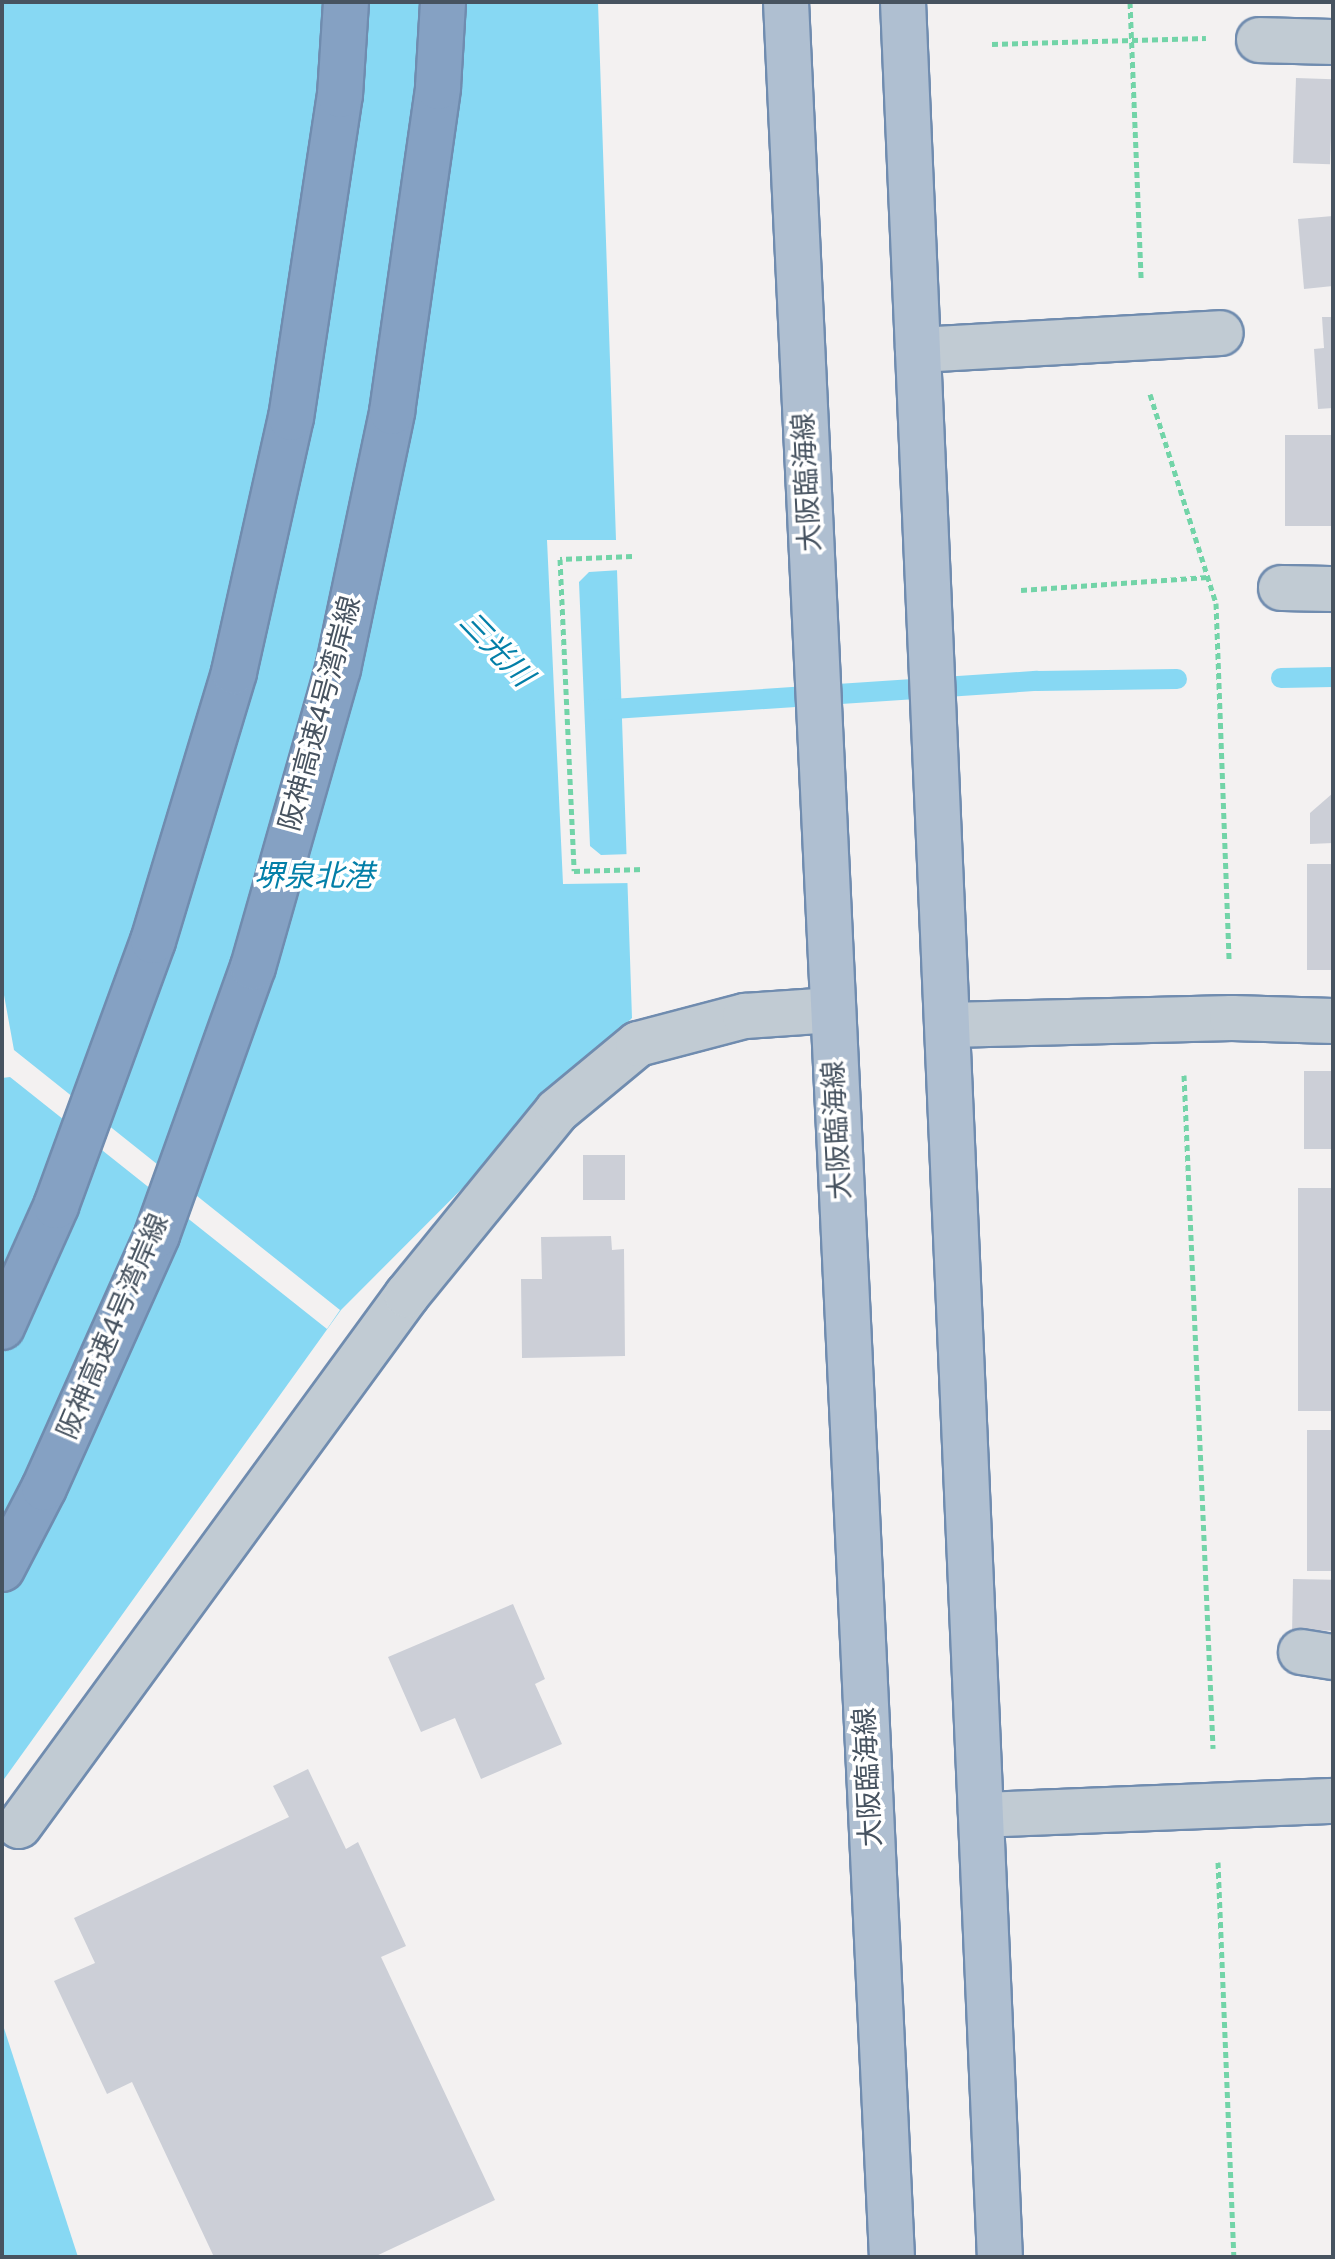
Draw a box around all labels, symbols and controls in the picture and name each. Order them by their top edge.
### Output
street label: 大阪臨海線 [789,411,829,553]
street label: 阪神高速4号湾岸線 [275,593,369,835]
water label: 三光川 [450,606,538,696]
water label: 堺泉北港 [254,861,374,897]
street label: 大阪臨海線 [819,1059,859,1201]
street label: 阪神高速4号湾岸線 [52,1209,178,1445]
street label: 大阪臨海線 [850,1706,890,1848]

